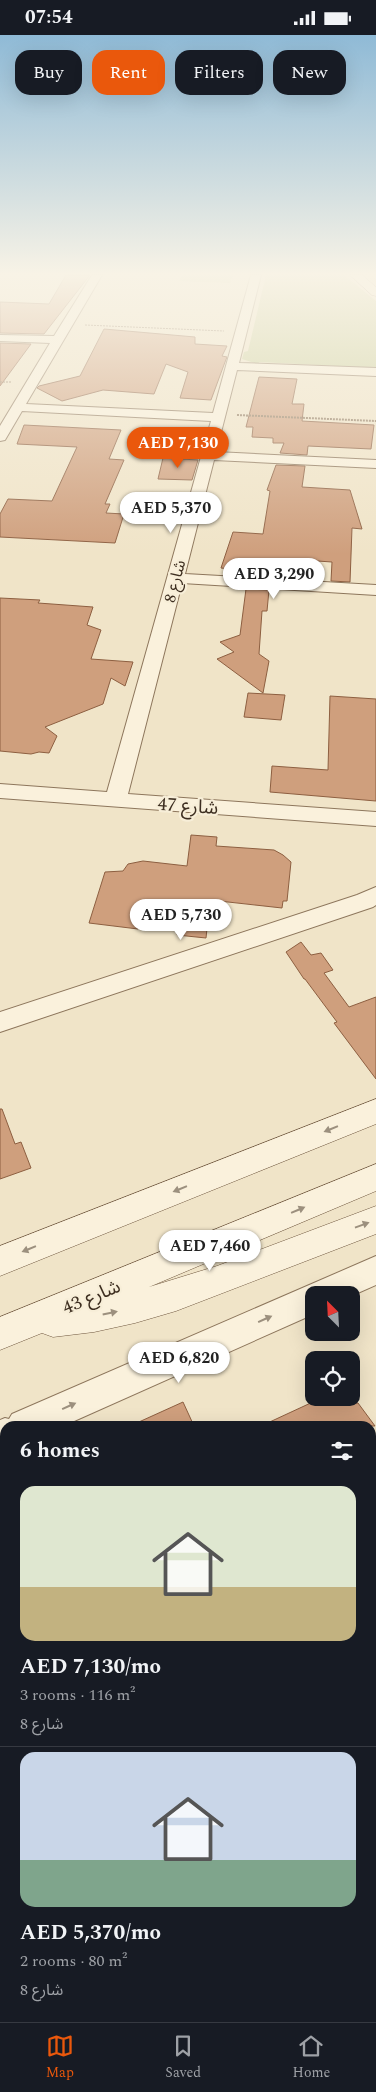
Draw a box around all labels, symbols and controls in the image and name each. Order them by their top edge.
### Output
text: 07:54 [25,3,73,32]
chip: Buy [15,50,82,95]
chip: Rent [92,50,165,95]
chip: Filters [175,50,263,95]
chip: New [273,50,346,95]
pin: AED 7,130 [121,427,235,469]
text: AED 7,130 [138,431,218,455]
pin: AED 5,370 [114,491,228,534]
text: AED 5,370 [131,496,211,520]
street label: شارع 8 [158,557,192,605]
pin: AED 3,290 [217,557,331,600]
text: AED 3,290 [234,562,314,586]
street label: شارع 47 [157,790,219,823]
pin: AED 5,730 [124,899,238,941]
text: AED 5,730 [141,903,221,927]
one-way arrow [323,1125,338,1133]
one-way arrow [172,1185,187,1193]
one-way arrow [291,1205,305,1213]
one-way arrow [355,1221,370,1229]
pin: AED 7,460 [153,1229,267,1272]
text: AED 7,460 [170,1234,250,1258]
one-way arrow [22,1246,36,1254]
street label: شارع 43 [58,1272,125,1323]
north arrow [305,1286,360,1341]
map controls [305,1286,360,1406]
one-way arrow [102,1309,117,1317]
one-way arrow [258,1315,272,1323]
pin: AED 6,820 [122,1341,236,1384]
text: AED 6,820 [139,1346,219,1370]
button: locate [305,1351,360,1406]
one-way arrow [62,1402,76,1410]
text: 6 homes [20,1435,100,1467]
icon: filters [328,1437,356,1465]
icon: home [143,1519,233,1609]
text: AED 7,130/mo [20,1651,161,1683]
text: 3 rooms · 116 m² [20,1683,135,1707]
text: شارع 8 [20,1712,63,1736]
icon: home [143,1784,233,1874]
text: AED 5,370/mo [20,1917,161,1949]
text: 2 rooms · 80 m² [20,1949,127,1973]
text: شارع 8 [20,1978,63,2002]
tab: Map [46,2032,74,2083]
tab: Saved [165,2032,201,2083]
tab: Home [293,2032,330,2083]

